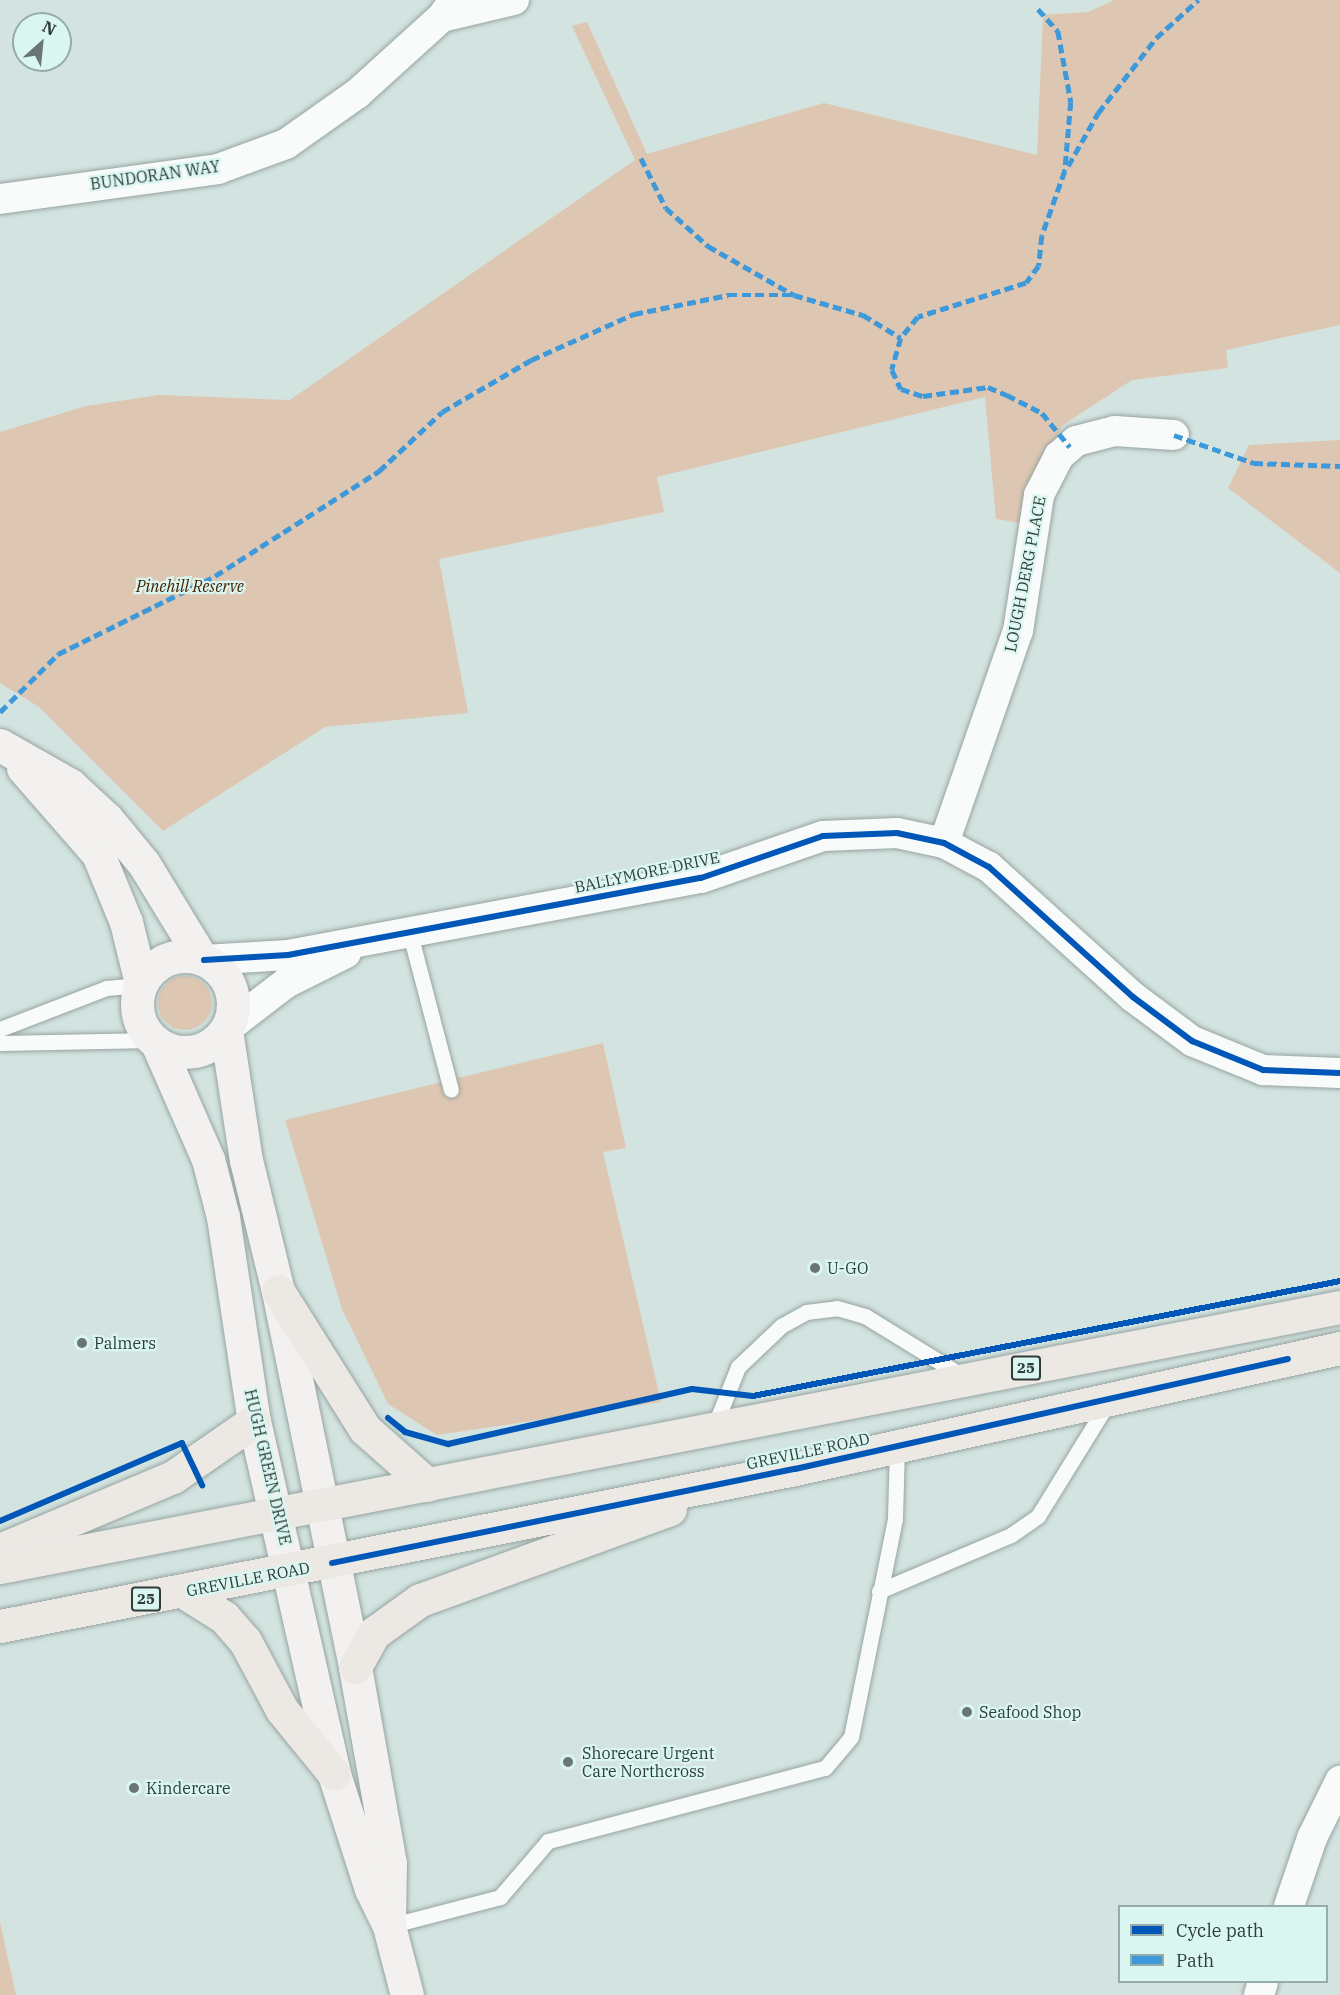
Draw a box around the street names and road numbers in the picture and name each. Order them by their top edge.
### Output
street label: BUNDORAN WAY [89,156,221,194]
street label: LOUGH DERG PLACE [1000,494,1050,654]
street label: BALLYMORE DRIVE [573,847,721,897]
road number: 25 [1011,1356,1041,1380]
street label: HUGH GREEN DRIVE [241,1387,295,1547]
street label: GREVILLE ROAD [745,1429,871,1473]
street label: GREVILLE ROAD [185,1558,311,1600]
road number: 25 [131,1587,161,1611]

